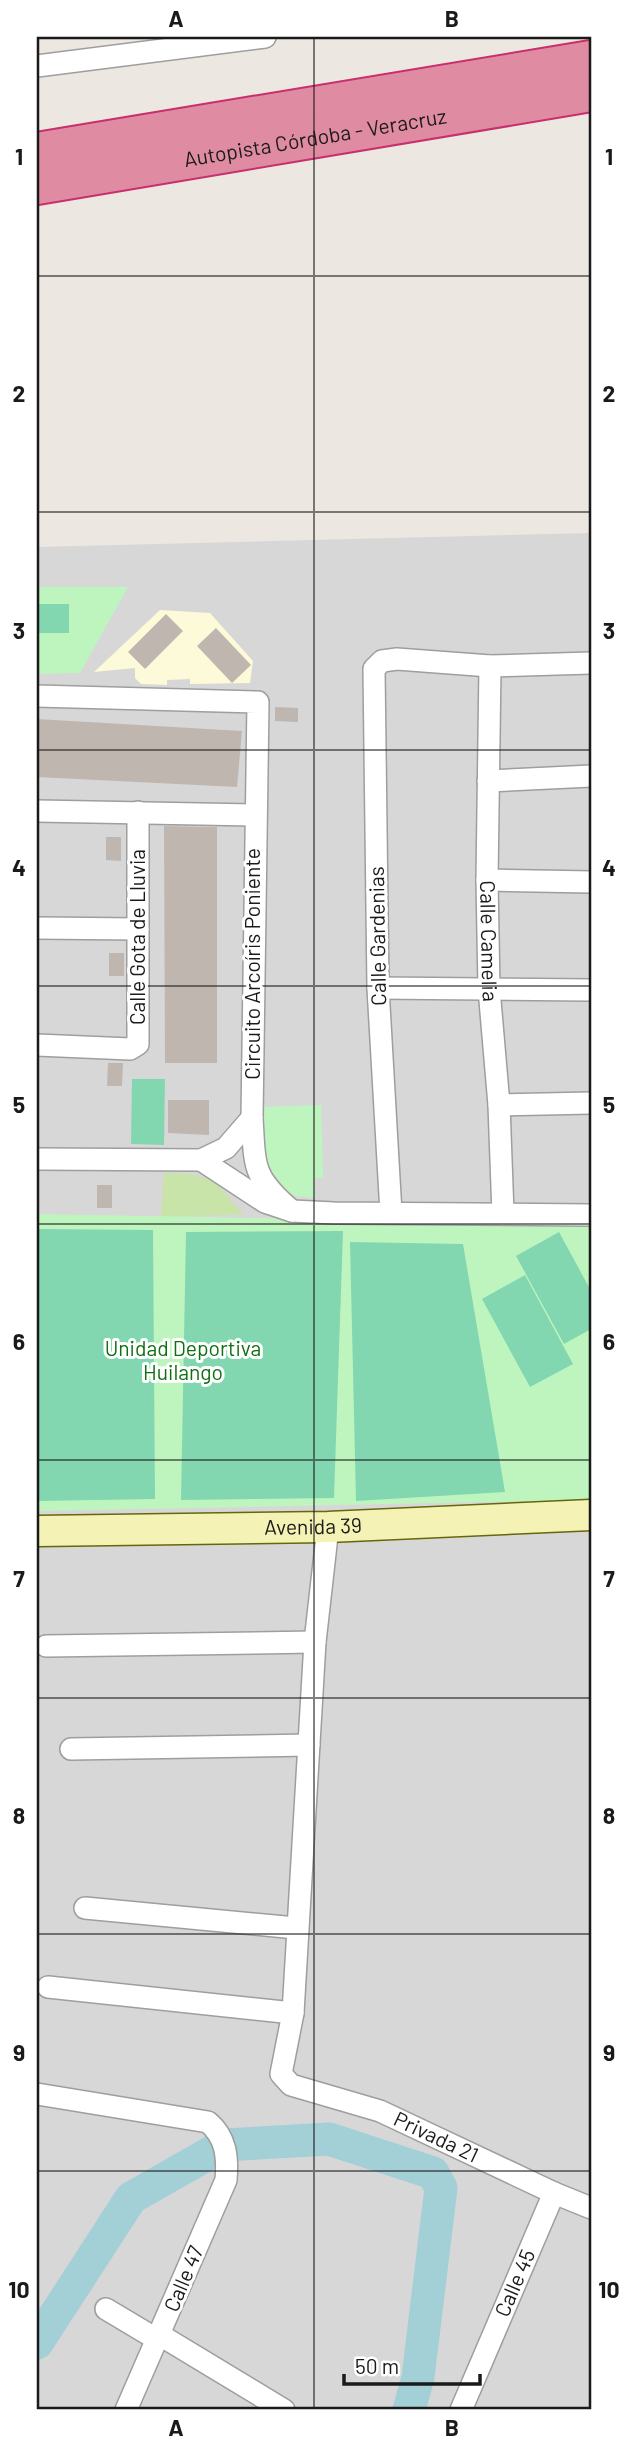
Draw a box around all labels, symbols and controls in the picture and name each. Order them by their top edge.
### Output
text: A [168,4,184,32]
text: B [445,4,459,32]
street label: Autopista Córdoba - Veracruz [182,102,448,171]
text: 1 [15,142,23,170]
text: 1 [605,142,613,170]
text: 2 [13,379,25,407]
text: 2 [603,379,615,407]
text: 3 [13,616,25,644]
text: 3 [603,616,615,644]
street label: Circuito Arcoíris Poniente [239,848,264,1080]
street label: Calle Gota de Lluvia [124,849,149,1025]
text: 4 [12,853,26,881]
text: 4 [602,853,616,881]
street label: Calle Gardenias [363,866,390,1006]
street label: Calle Camelia [476,880,504,1002]
text: 5 [13,1090,25,1118]
text: 5 [603,1090,615,1118]
text: 6 [13,1327,25,1355]
text: 6 [603,1327,615,1355]
park label: Unidad Deportiva Huilango [105,1335,261,1384]
street label: Avenida 39 [264,1511,362,1539]
text: 7 [13,1564,25,1592]
text: 7 [603,1564,615,1592]
text: 8 [13,1801,25,1829]
text: 8 [603,1801,615,1829]
text: 9 [13,2038,25,2066]
text: 9 [603,2038,615,2066]
street label: Privada 21 [390,2105,483,2167]
street label: Calle 47 [158,2242,208,2315]
street label: Calle 45 [489,2245,539,2320]
text: 10 [8,2275,30,2303]
text: 10 [598,2275,620,2303]
scale bar [344,2342,481,2386]
text: 50 m [355,2353,399,2378]
text: A [168,2413,184,2441]
text: B [445,2413,459,2441]

